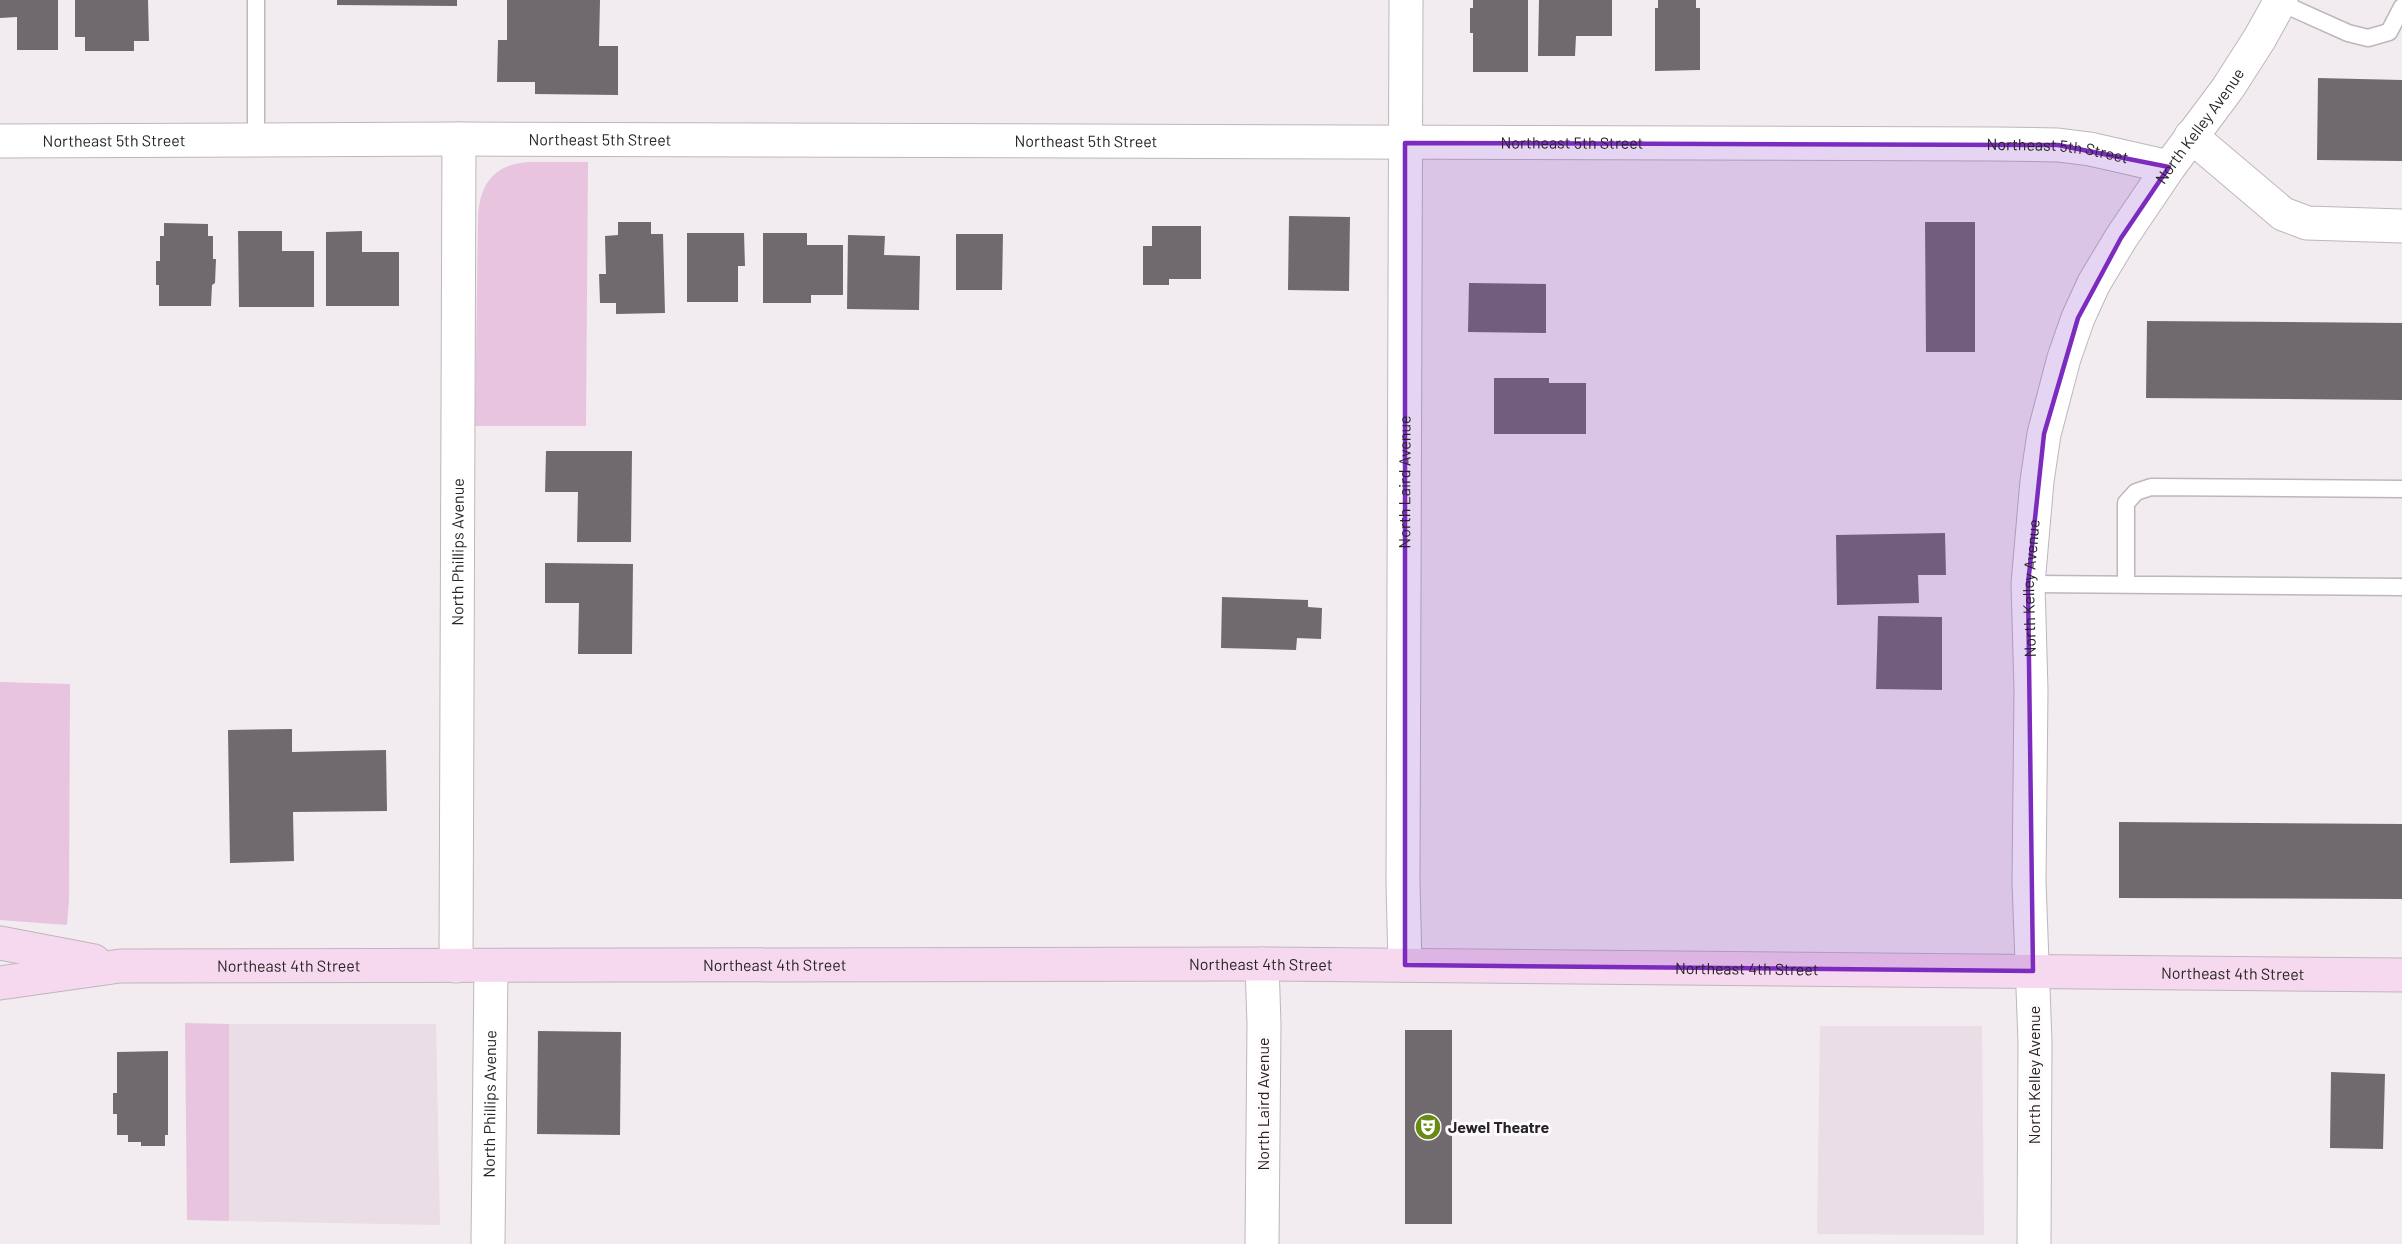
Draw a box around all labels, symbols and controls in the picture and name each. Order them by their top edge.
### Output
street label: North Kelley Avenue [2151,64,2247,187]
street label: Northeast 5th Street [528,129,671,149]
street label: Northeast 5th Street [42,130,186,150]
street label: Northeast 5th Street [1014,131,1157,150]
street label: Northeast 5th Street [1500,132,1643,152]
street label: Northeast 5th Street [1986,134,2130,166]
street label: North Laird Avenue [1394,415,1414,549]
street label: North Phillips Avenue [447,478,467,626]
street label: North Kelley Avenue [2018,518,2043,658]
street label: Northeast 4th Street [1189,954,1333,974]
street label: Northeast 4th Street [703,955,847,974]
street label: Northeast 4th Street [217,956,361,975]
street label: Northeast 4th Street [1675,958,1819,978]
street label: Northeast 4th Street [2161,963,2305,983]
street label: North Kelley Avenue [2024,1006,2043,1144]
street label: North Phillips Avenue [479,1030,499,1178]
street label: North Laird Avenue [1253,1037,1272,1171]
theatre icon: Jewel Theatre [1413,1112,1443,1142]
place label: Jewel Theatre [1448,1117,1549,1136]

